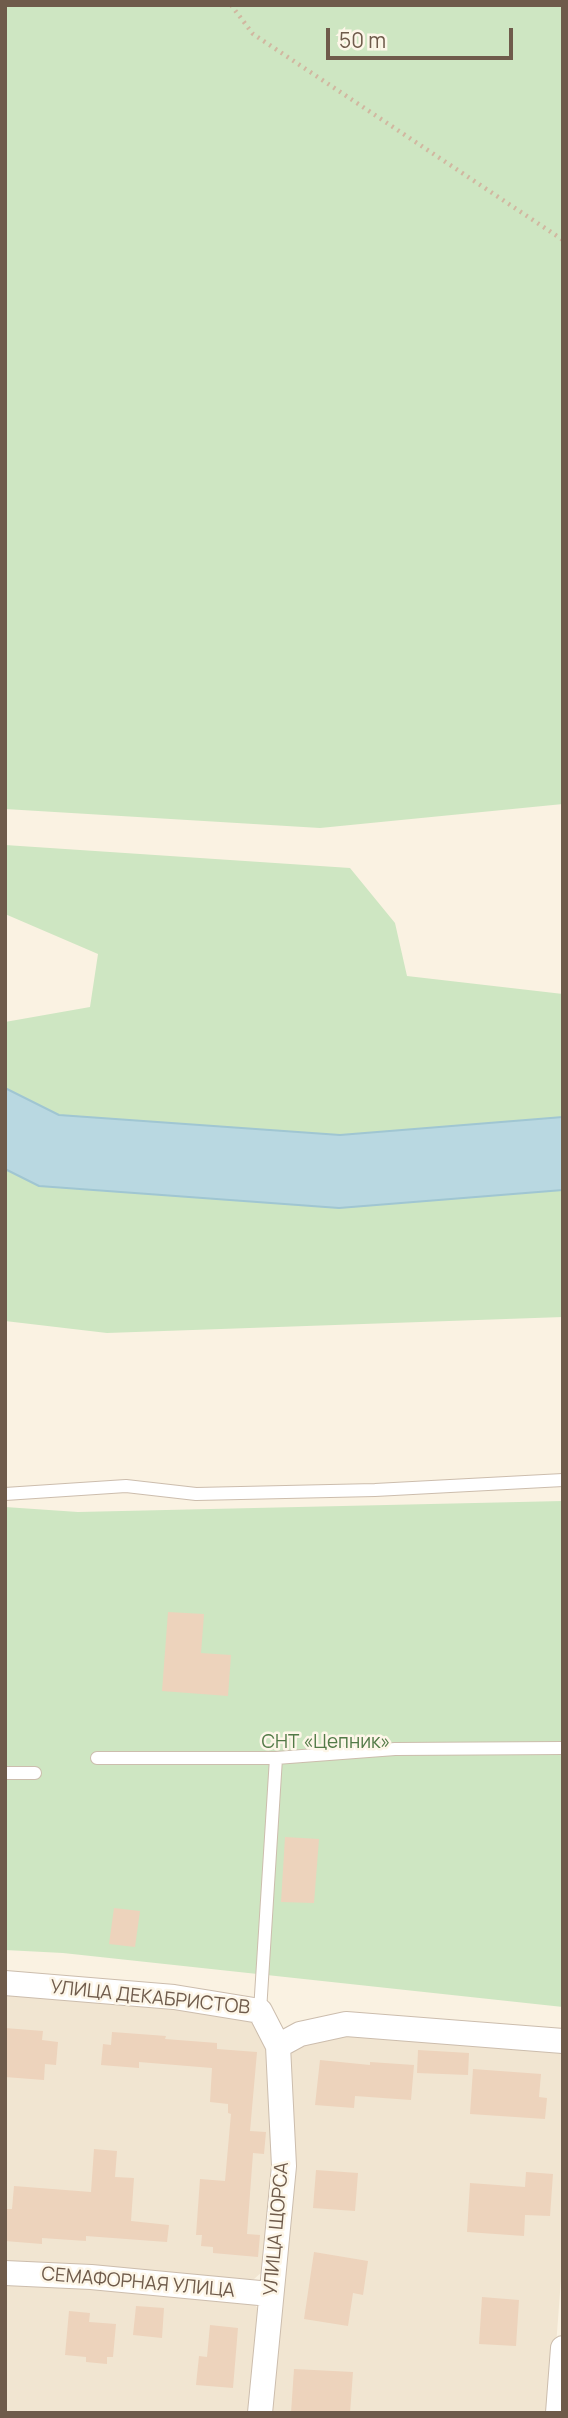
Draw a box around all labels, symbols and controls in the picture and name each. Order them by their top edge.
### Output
scale bar [330,14,517,58]
text: 50 m [339,26,386,54]
park label: СНТ «Цепник» [261,1732,391,1754]
street label: УЛИЦА ДЕКАБРИСТОВ [49,1976,251,2020]
street label: УЛИЦА ЩОРСА [260,2161,294,2297]
street label: СЕМАФОРНАЯ УЛИЦА [40,2263,236,2303]

